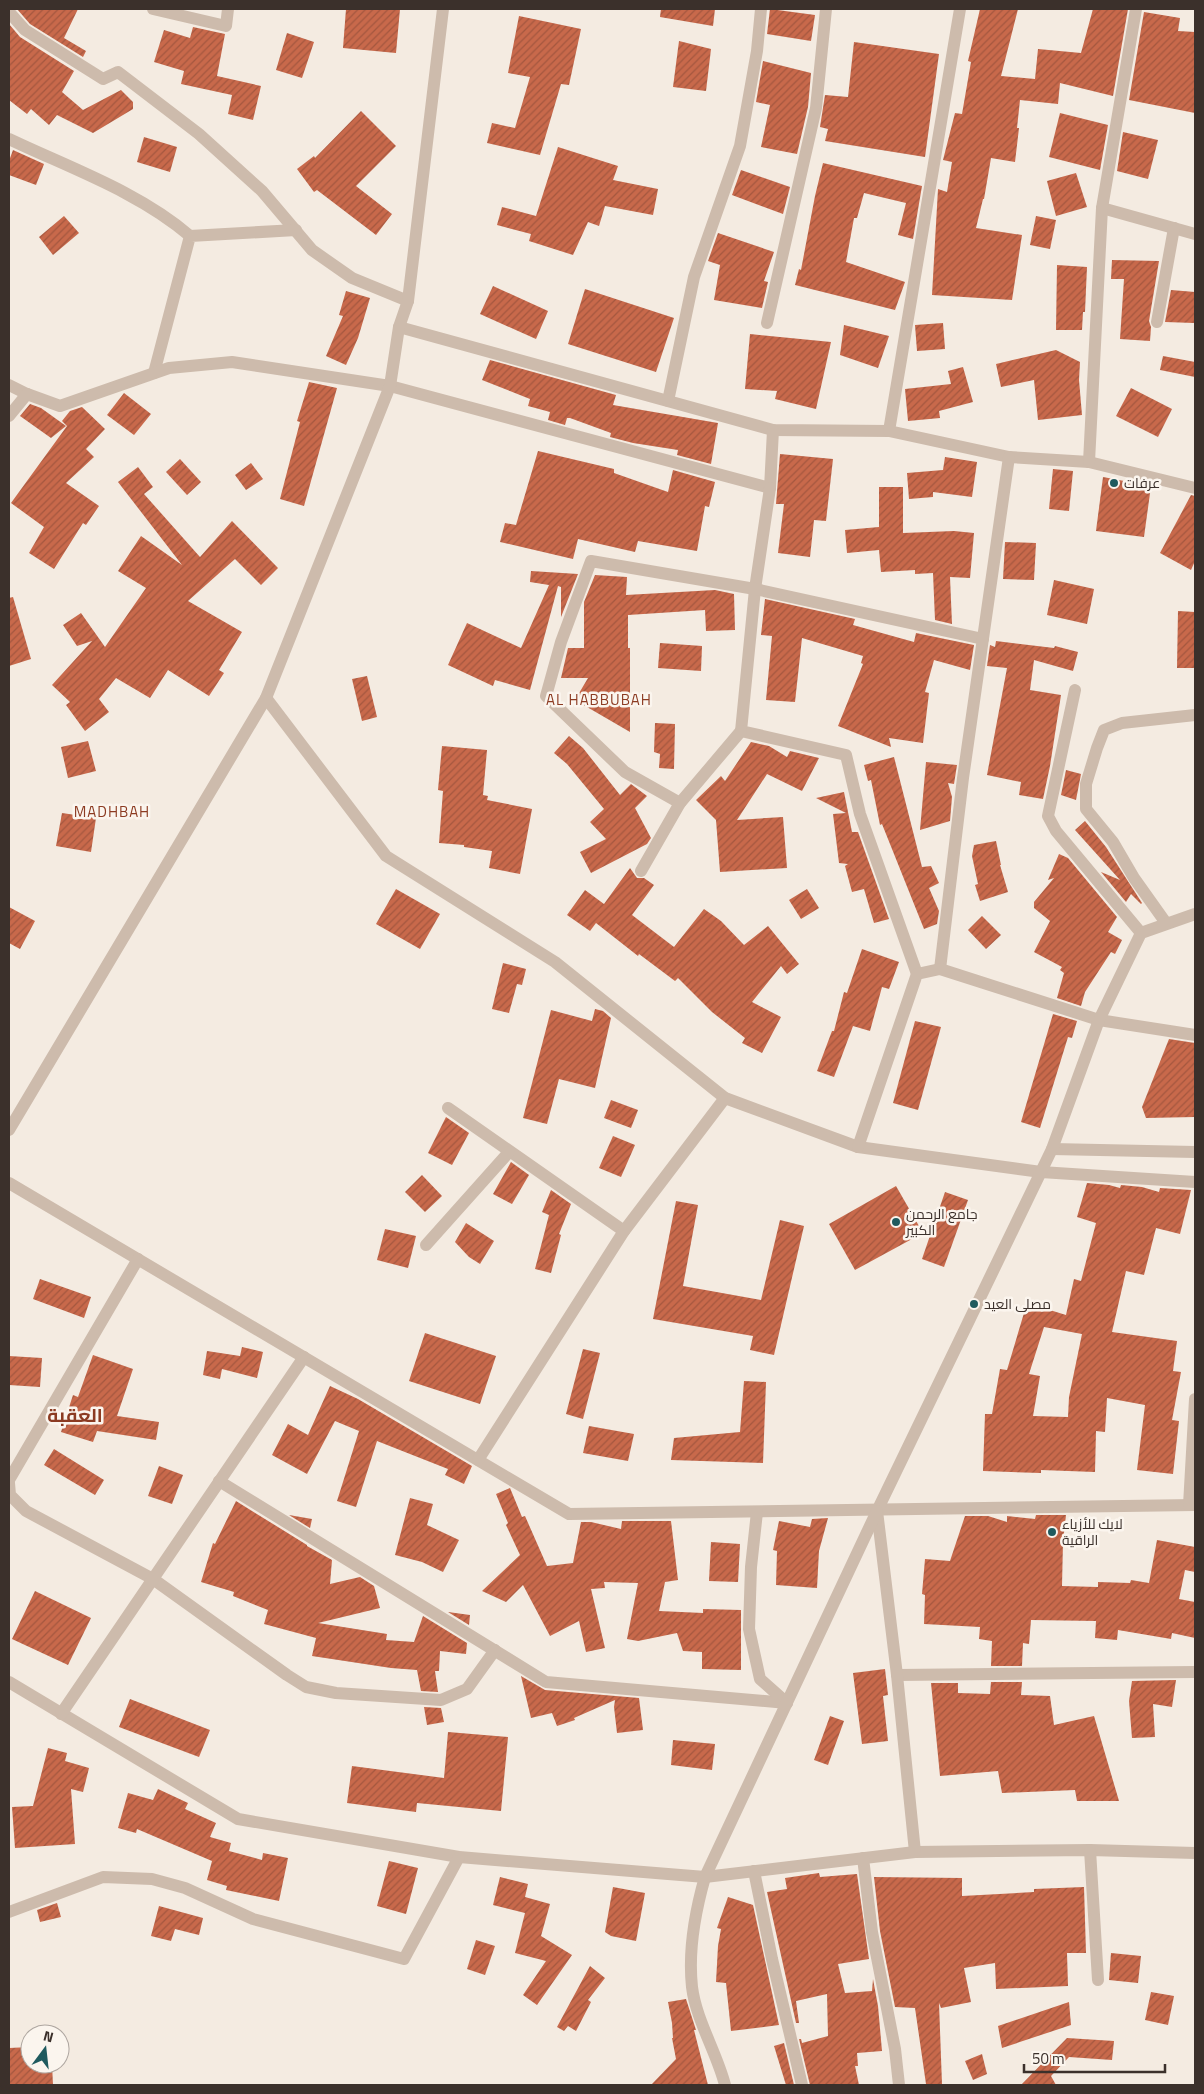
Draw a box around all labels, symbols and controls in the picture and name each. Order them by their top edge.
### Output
place label: عرفات [1124,472,1160,493]
marker: عرفات [1108,477,1120,489]
district label: AL HABBUBAH [546,688,652,711]
district label: MADHBAH [74,800,150,823]
place label: جامع الرحمن الكبير [905,1203,978,1240]
marker: جامع الرحمن الكبير [890,1216,902,1228]
place label: مصلى العيد [984,1293,1051,1314]
marker: مصلى العيد [968,1298,980,1310]
district label: العقبة [47,1400,103,1429]
place label: لايك للأزياء الراقية [1062,1513,1123,1550]
marker: لايك للأزياء الراقية [1046,1526,1058,1538]
north arrow [20,2024,70,2074]
text: N [41,2025,56,2047]
scale bar [1024,2042,1165,2074]
text: 50 m [1032,2047,1065,2070]

